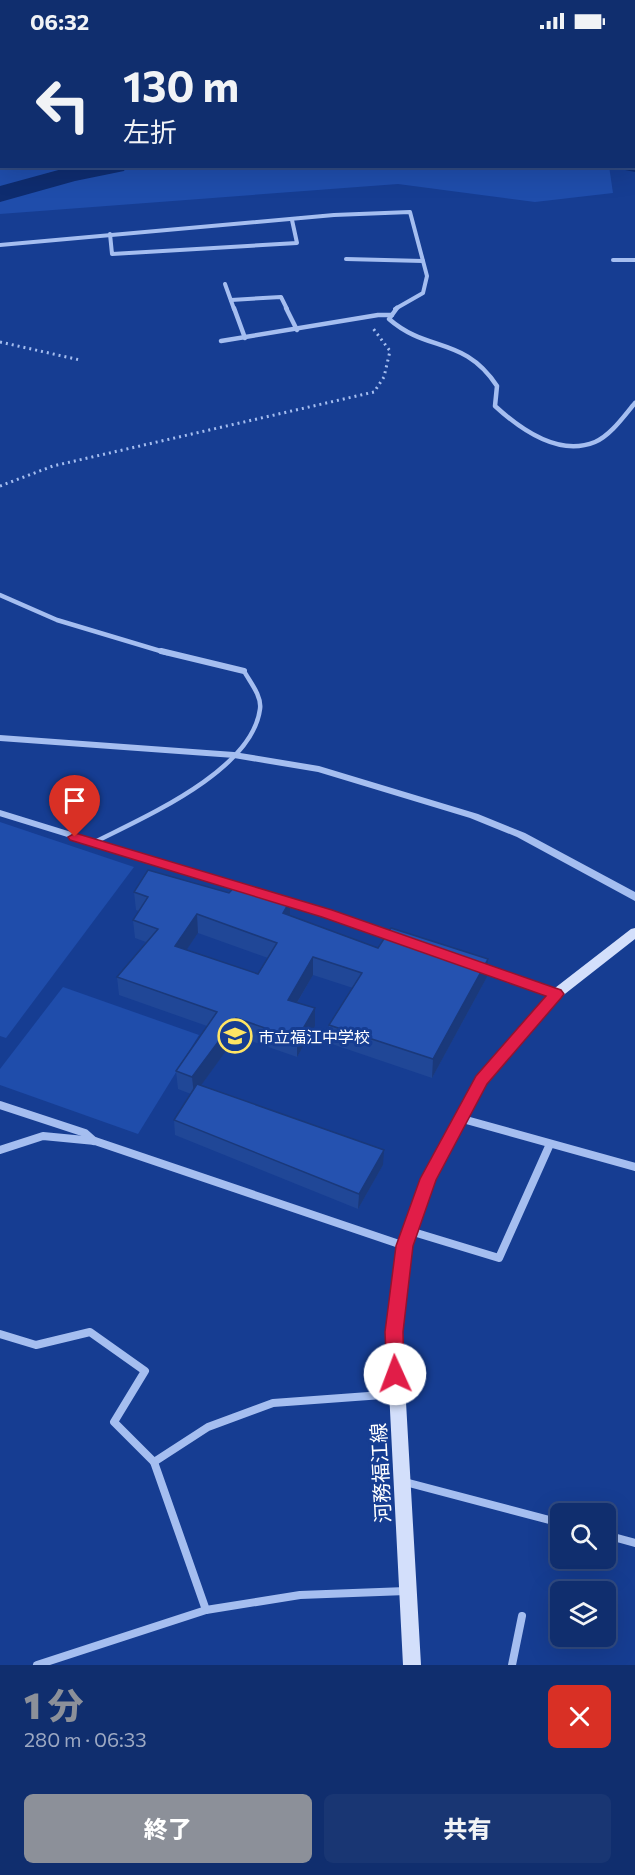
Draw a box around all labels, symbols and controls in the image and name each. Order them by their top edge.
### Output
text: 06:32 [30,8,89,35]
text: 130 m [123,59,239,111]
icon: left [24,66,102,144]
text: 左折 [123,115,177,148]
pin [49,775,100,837]
icon: arrive [58,784,91,817]
school or university icon: 市立福江中学校 [217,1018,253,1054]
place label: 市立福江中学校 [258,1027,370,1046]
position arrow [363,1342,427,1406]
street label: 河務福江線 [365,1422,395,1524]
map controls [550,1503,616,1647]
button: search [550,1503,616,1569]
button: layers [550,1581,616,1647]
text: 1 分 [24,1682,84,1726]
button: close [548,1685,611,1748]
text: 280 m · 06:33 [24,1727,147,1751]
button: 終了 [24,1794,312,1863]
button: 共有 [324,1794,611,1863]

